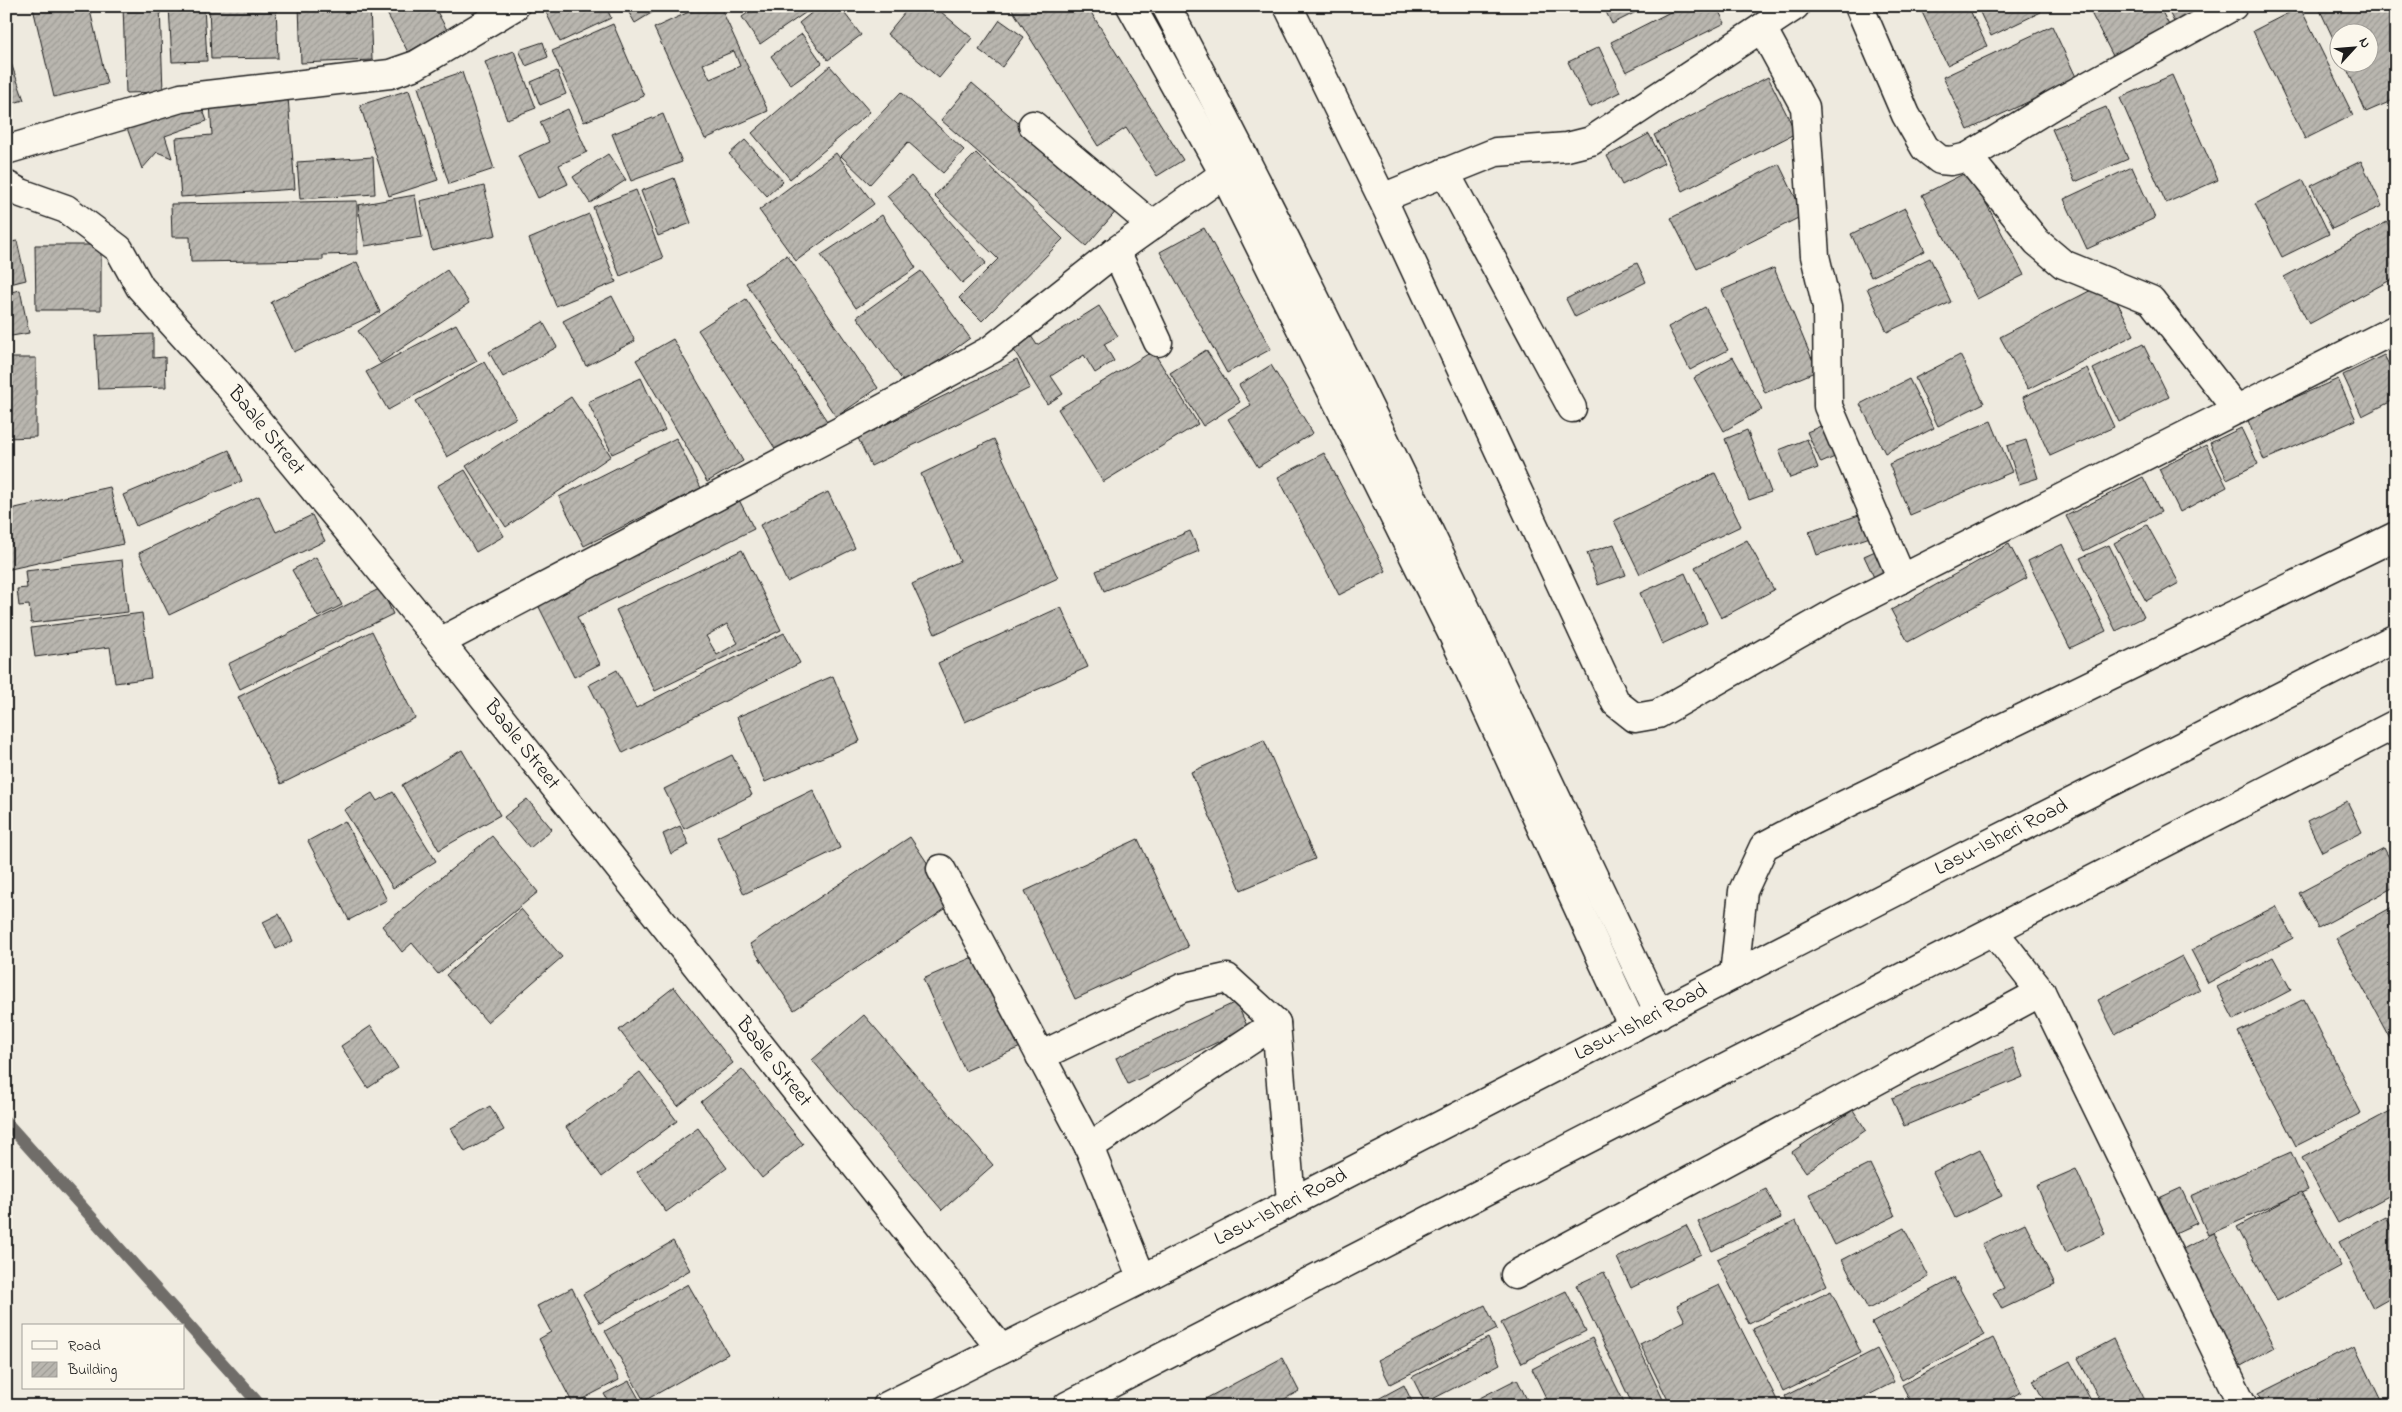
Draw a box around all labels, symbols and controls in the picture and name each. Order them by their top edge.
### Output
north arrow [2330,22,2380,72]
text: N [2353,34,2376,52]
street label: Baale Street [219,379,312,482]
street label: Baale Street [476,693,567,797]
street label: Lasu-Isheri Road [1930,791,2073,884]
street label: Lasu-Isheri Road [1569,976,1713,1069]
street label: Baale Street [728,1010,819,1114]
street label: Lasu-Isheri Road [1209,1161,1353,1254]
legend [22,1324,185,1390]
text: Road [68,1335,101,1357]
text: Building [67,1359,117,1382]

